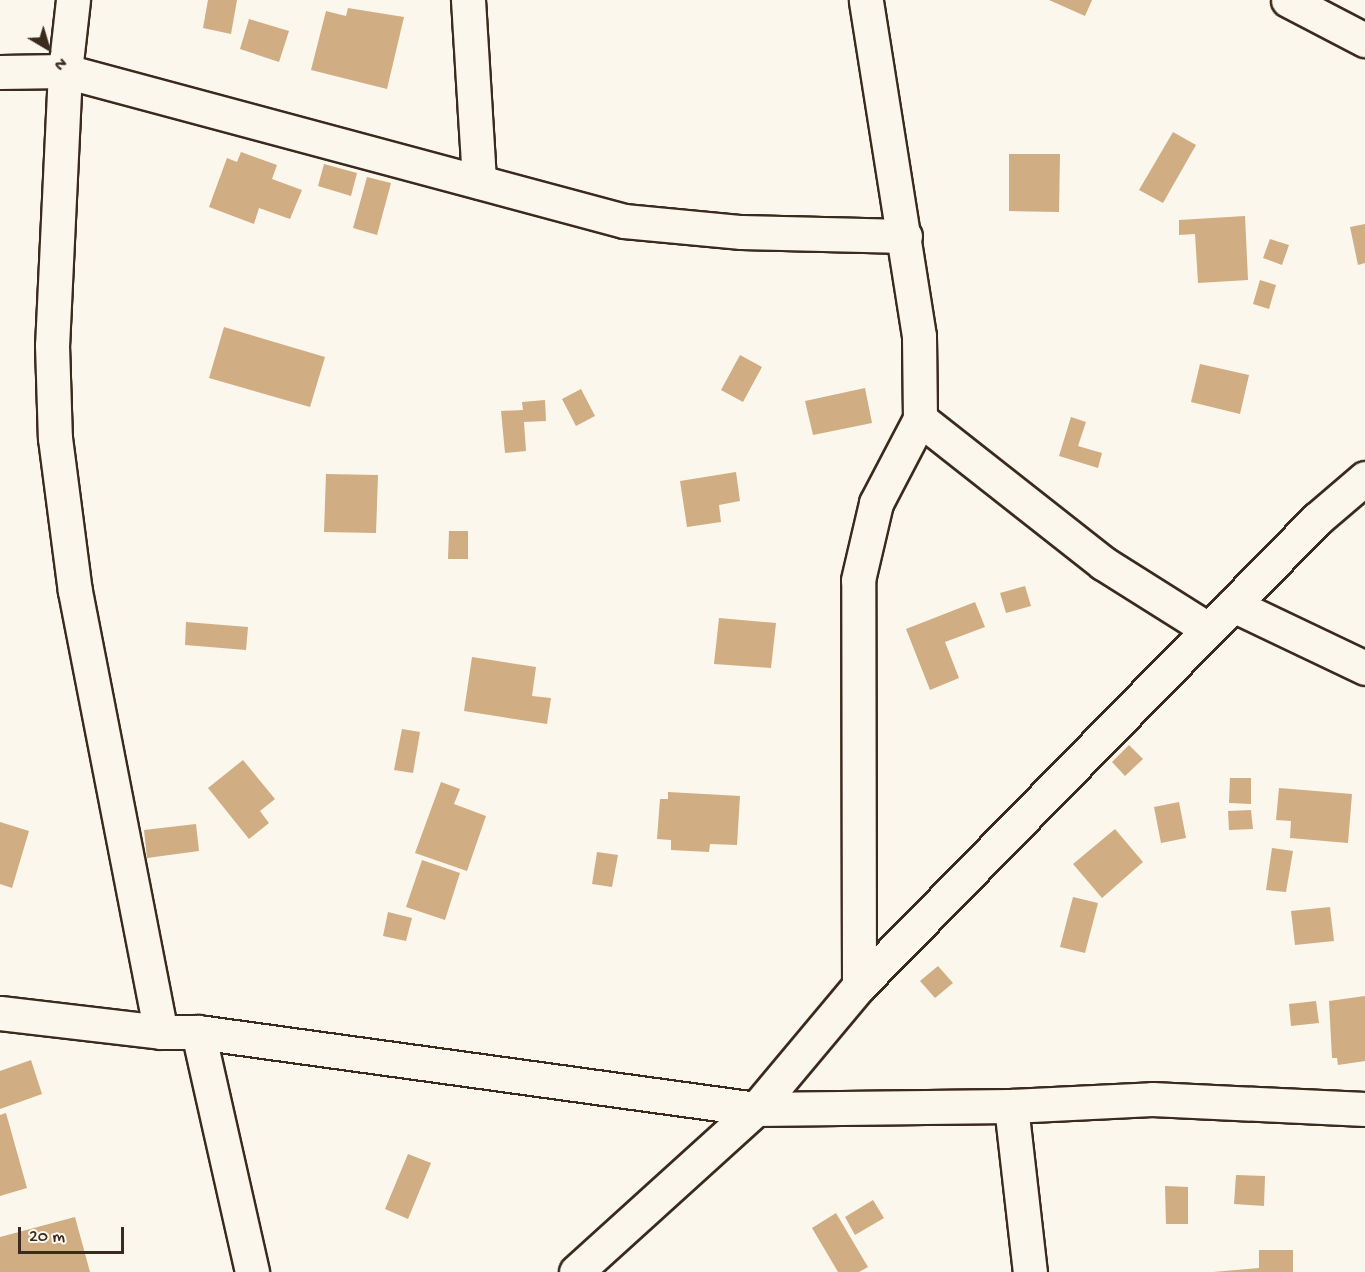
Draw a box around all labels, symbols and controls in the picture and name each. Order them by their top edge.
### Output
north arrow [18,18,78,78]
text: N [49,52,69,73]
scale bar [21,1215,128,1253]
text: 20 m [29,1227,65,1248]

